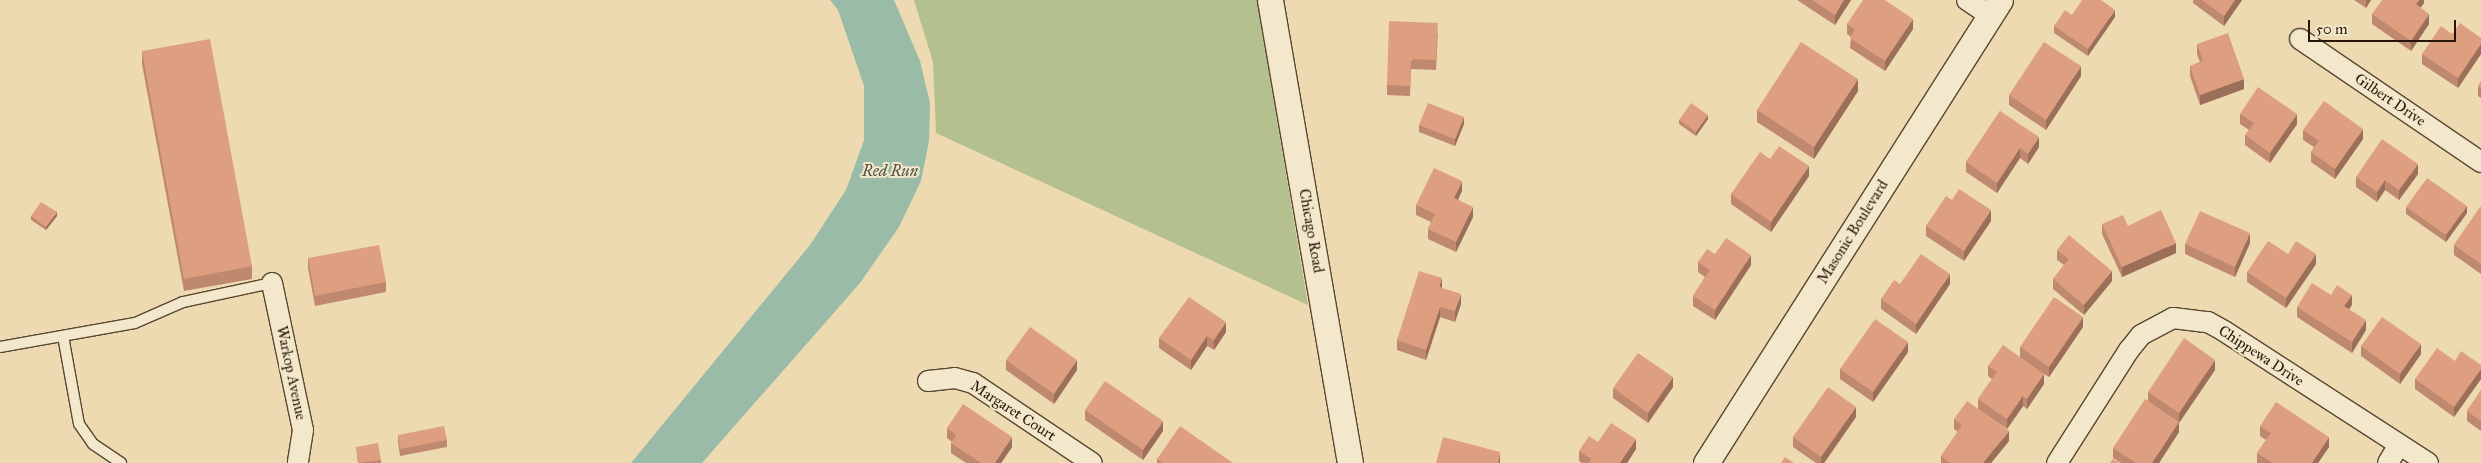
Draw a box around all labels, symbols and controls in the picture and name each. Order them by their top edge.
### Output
scale bar [2311,10,2458,42]
text: 50 m [2316,20,2348,38]
street label: Gilbert Drive [2351,70,2429,130]
water label: Red Run [862,161,918,181]
street label: Masonic Boulevard [1814,177,1892,287]
street label: Chicago Road [1295,188,1327,274]
street label: Chippewa Drive [2215,322,2307,390]
street label: Warkop Avenue [272,324,310,422]
street label: Margaret Court [967,377,1059,445]

